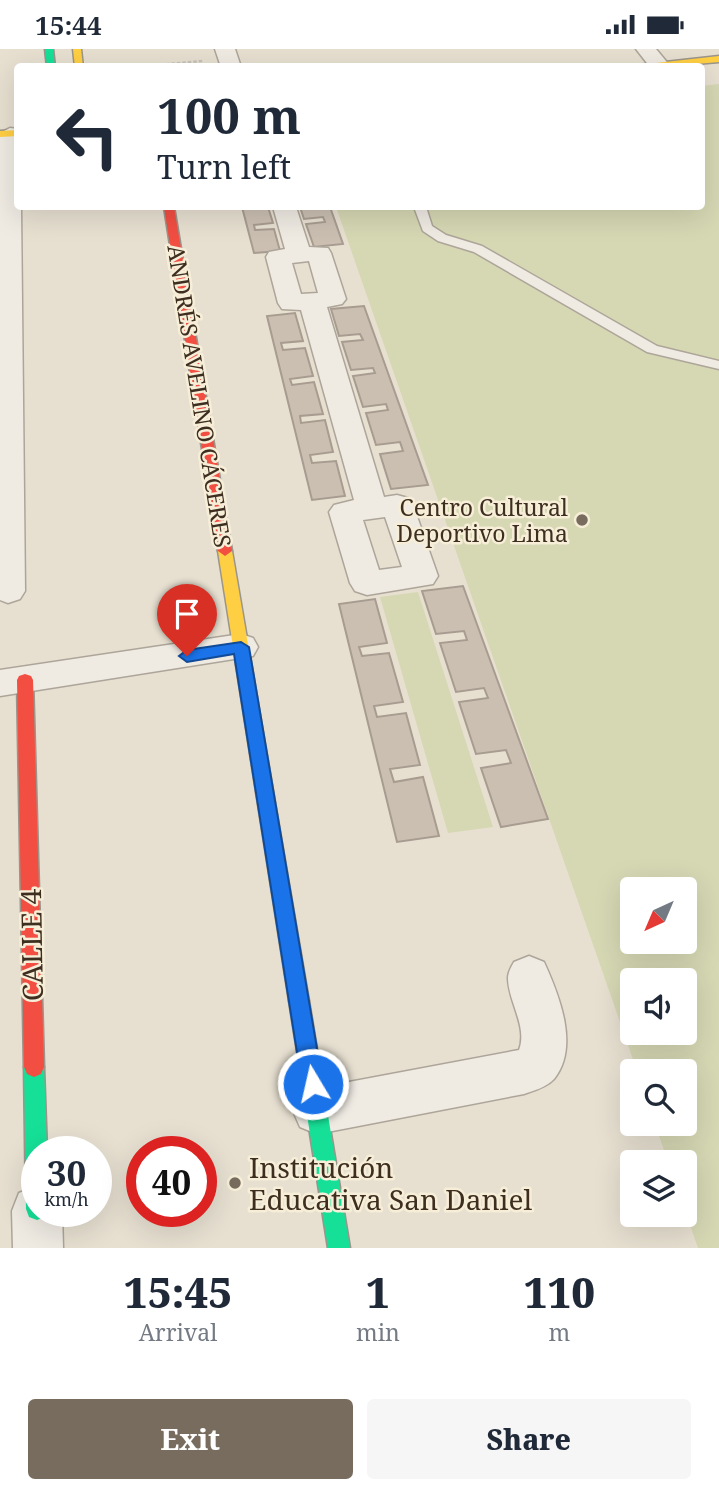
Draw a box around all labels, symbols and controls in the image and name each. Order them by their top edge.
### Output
text: 15:44 [35,7,102,43]
text: 100 m [157,82,301,148]
icon: left [42,91,133,182]
text: Turn left [157,145,291,188]
street label: ANDRÉS AVELINO CÁCERES [160,242,240,550]
place label: Centro Cultural Deportivo Lima [396,491,568,549]
marker: Centro Cultural Deportivo Lima [574,512,590,528]
pin [157,584,217,656]
icon: arrive [168,595,206,633]
north arrow [620,877,696,954]
map controls [620,877,697,1227]
street label: CALLE 4 [11,888,51,1001]
button: sound [620,968,697,1045]
position arrow [276,1047,350,1121]
button: search [620,1059,697,1136]
speed limit sign: 40 [126,1136,217,1227]
place label: Institución Educativa San Daniel [249,1148,532,1218]
text: 30 [47,1149,86,1196]
button: layers [620,1150,697,1227]
marker: Institución Educativa San Daniel [227,1175,243,1191]
text: km/h [44,1187,89,1211]
text: 15:45 [124,1263,232,1320]
text: 1 [366,1263,390,1320]
text: 110 [524,1263,595,1320]
text: Arrival [139,1316,217,1348]
text: min [356,1316,400,1348]
text: m [549,1316,570,1348]
button: Exit [28,1399,353,1479]
button: Share [367,1399,691,1479]

